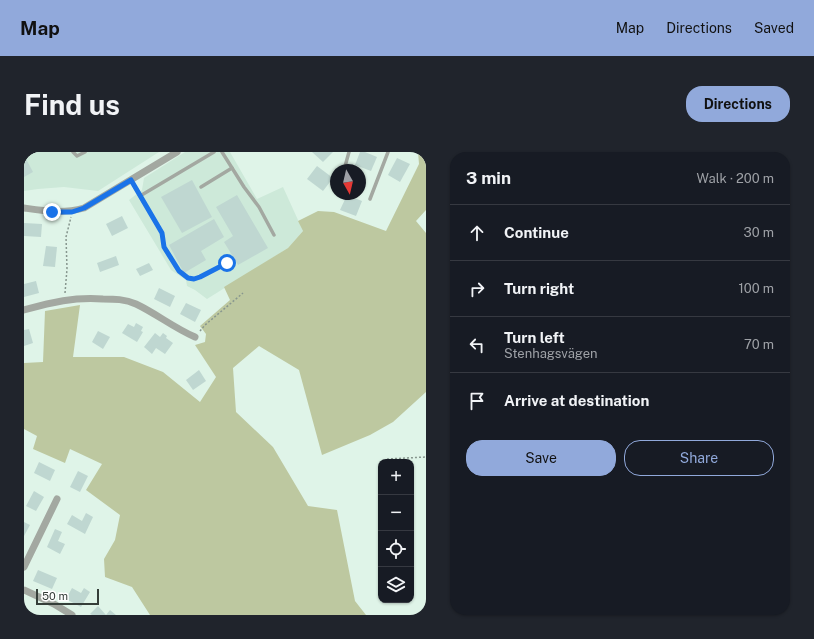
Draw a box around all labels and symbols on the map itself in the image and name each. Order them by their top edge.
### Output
north arrow [330,164,366,200]
route end [43,203,61,221]
route start [218,254,236,272]
scale bar [36,587,99,606]

